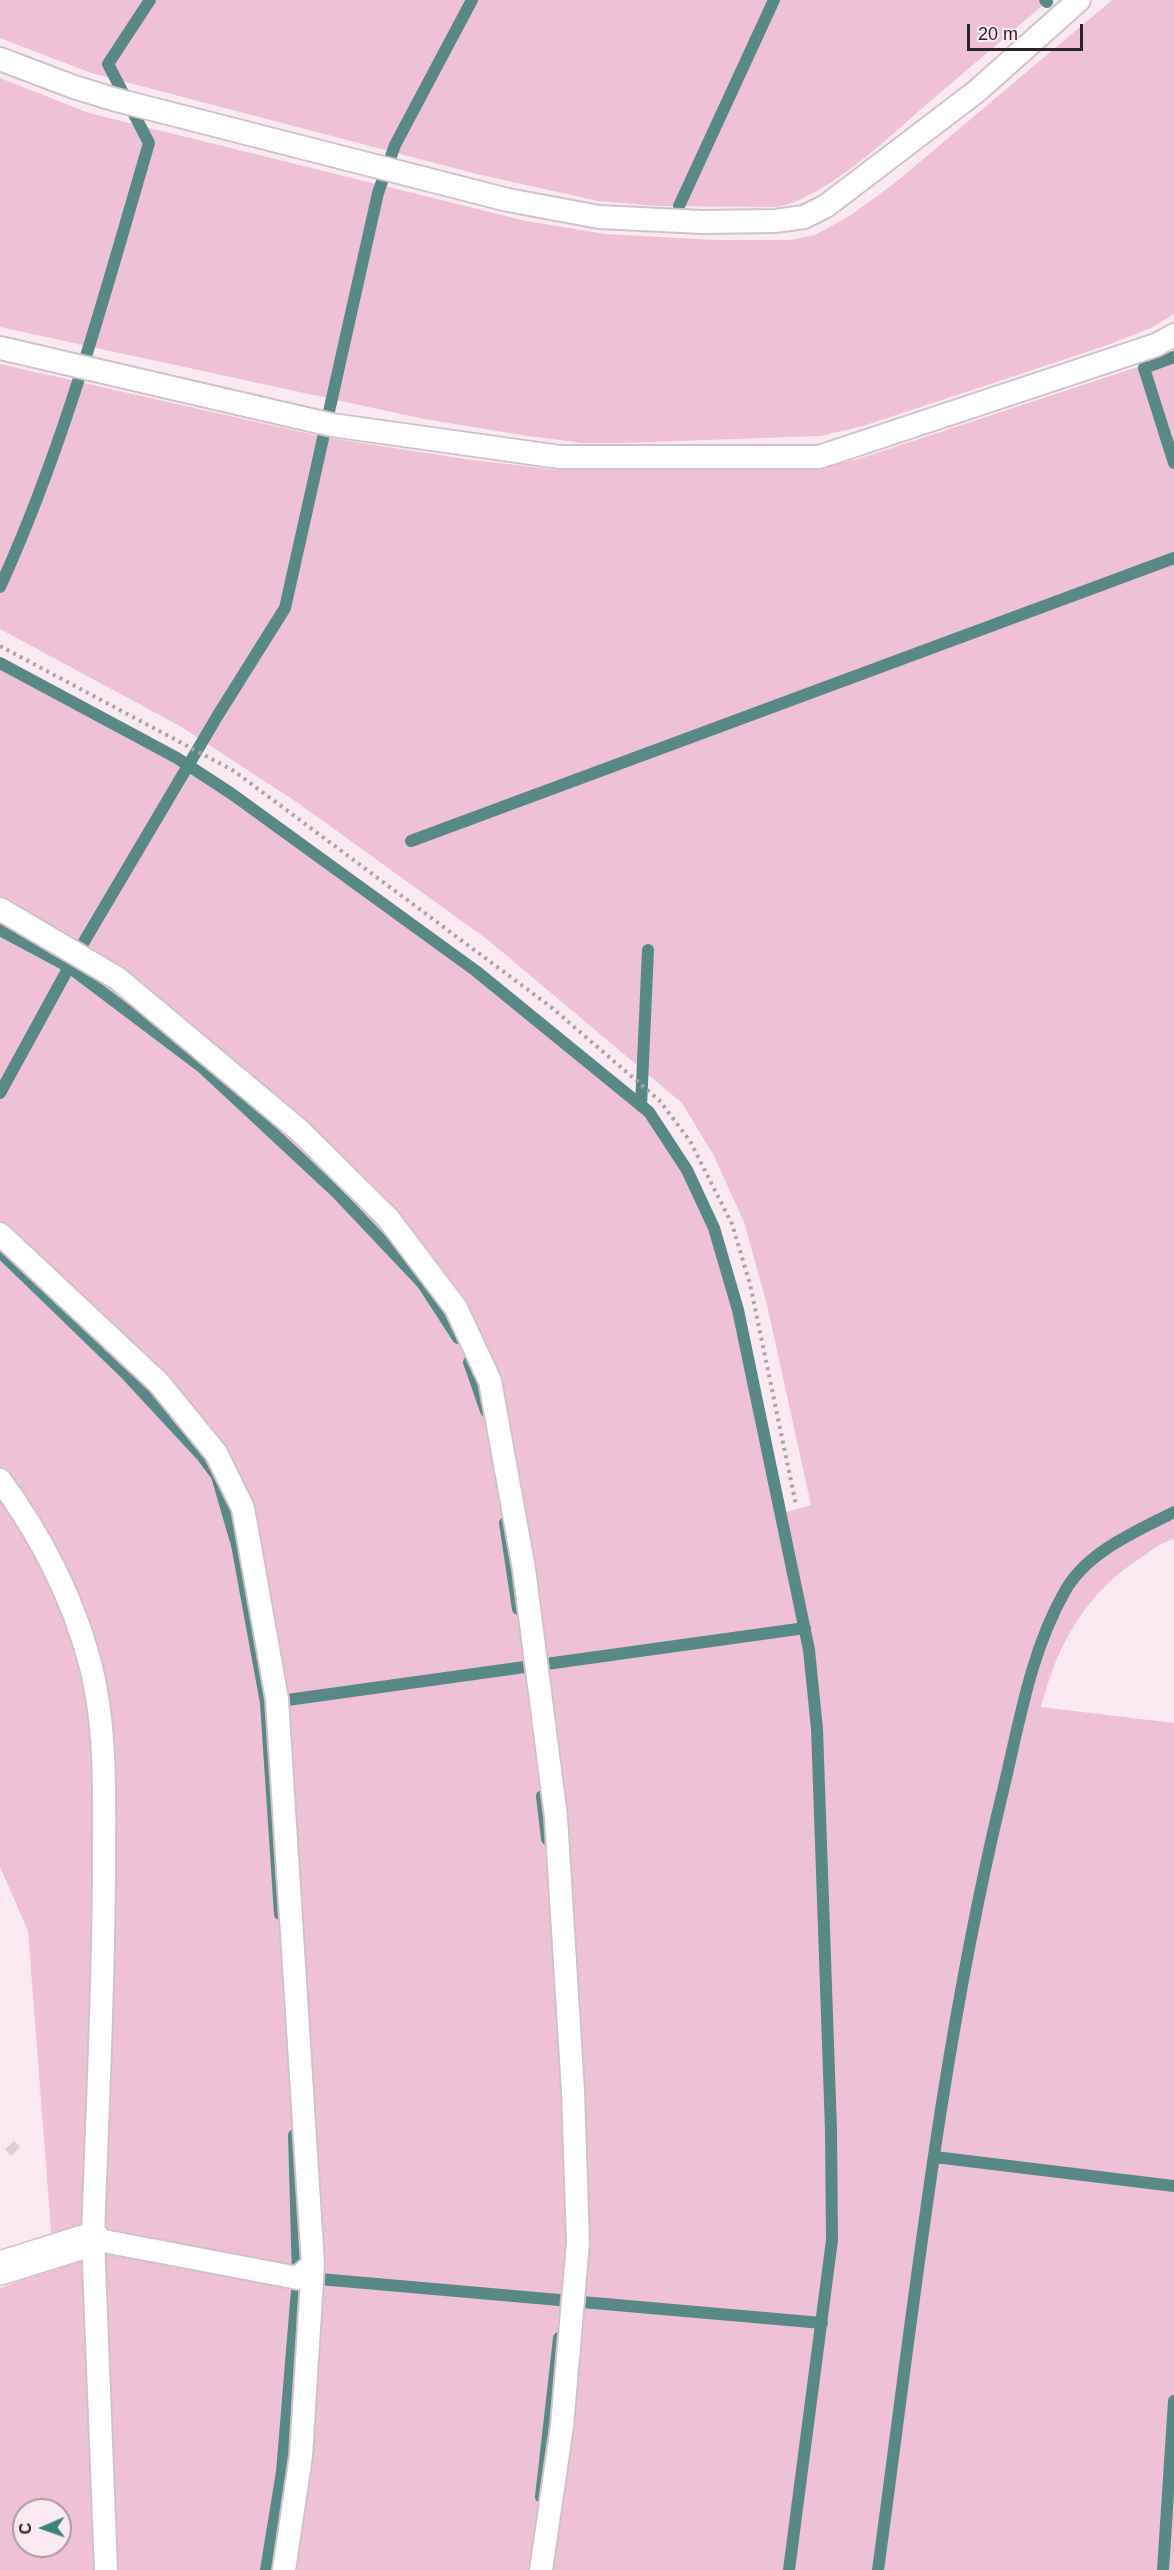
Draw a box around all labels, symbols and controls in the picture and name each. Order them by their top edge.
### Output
scale bar [970,12,1086,50]
text: 20 m [978,24,1018,44]
north arrow [12,2498,72,2558]
text: С [17,2523,34,2535]

